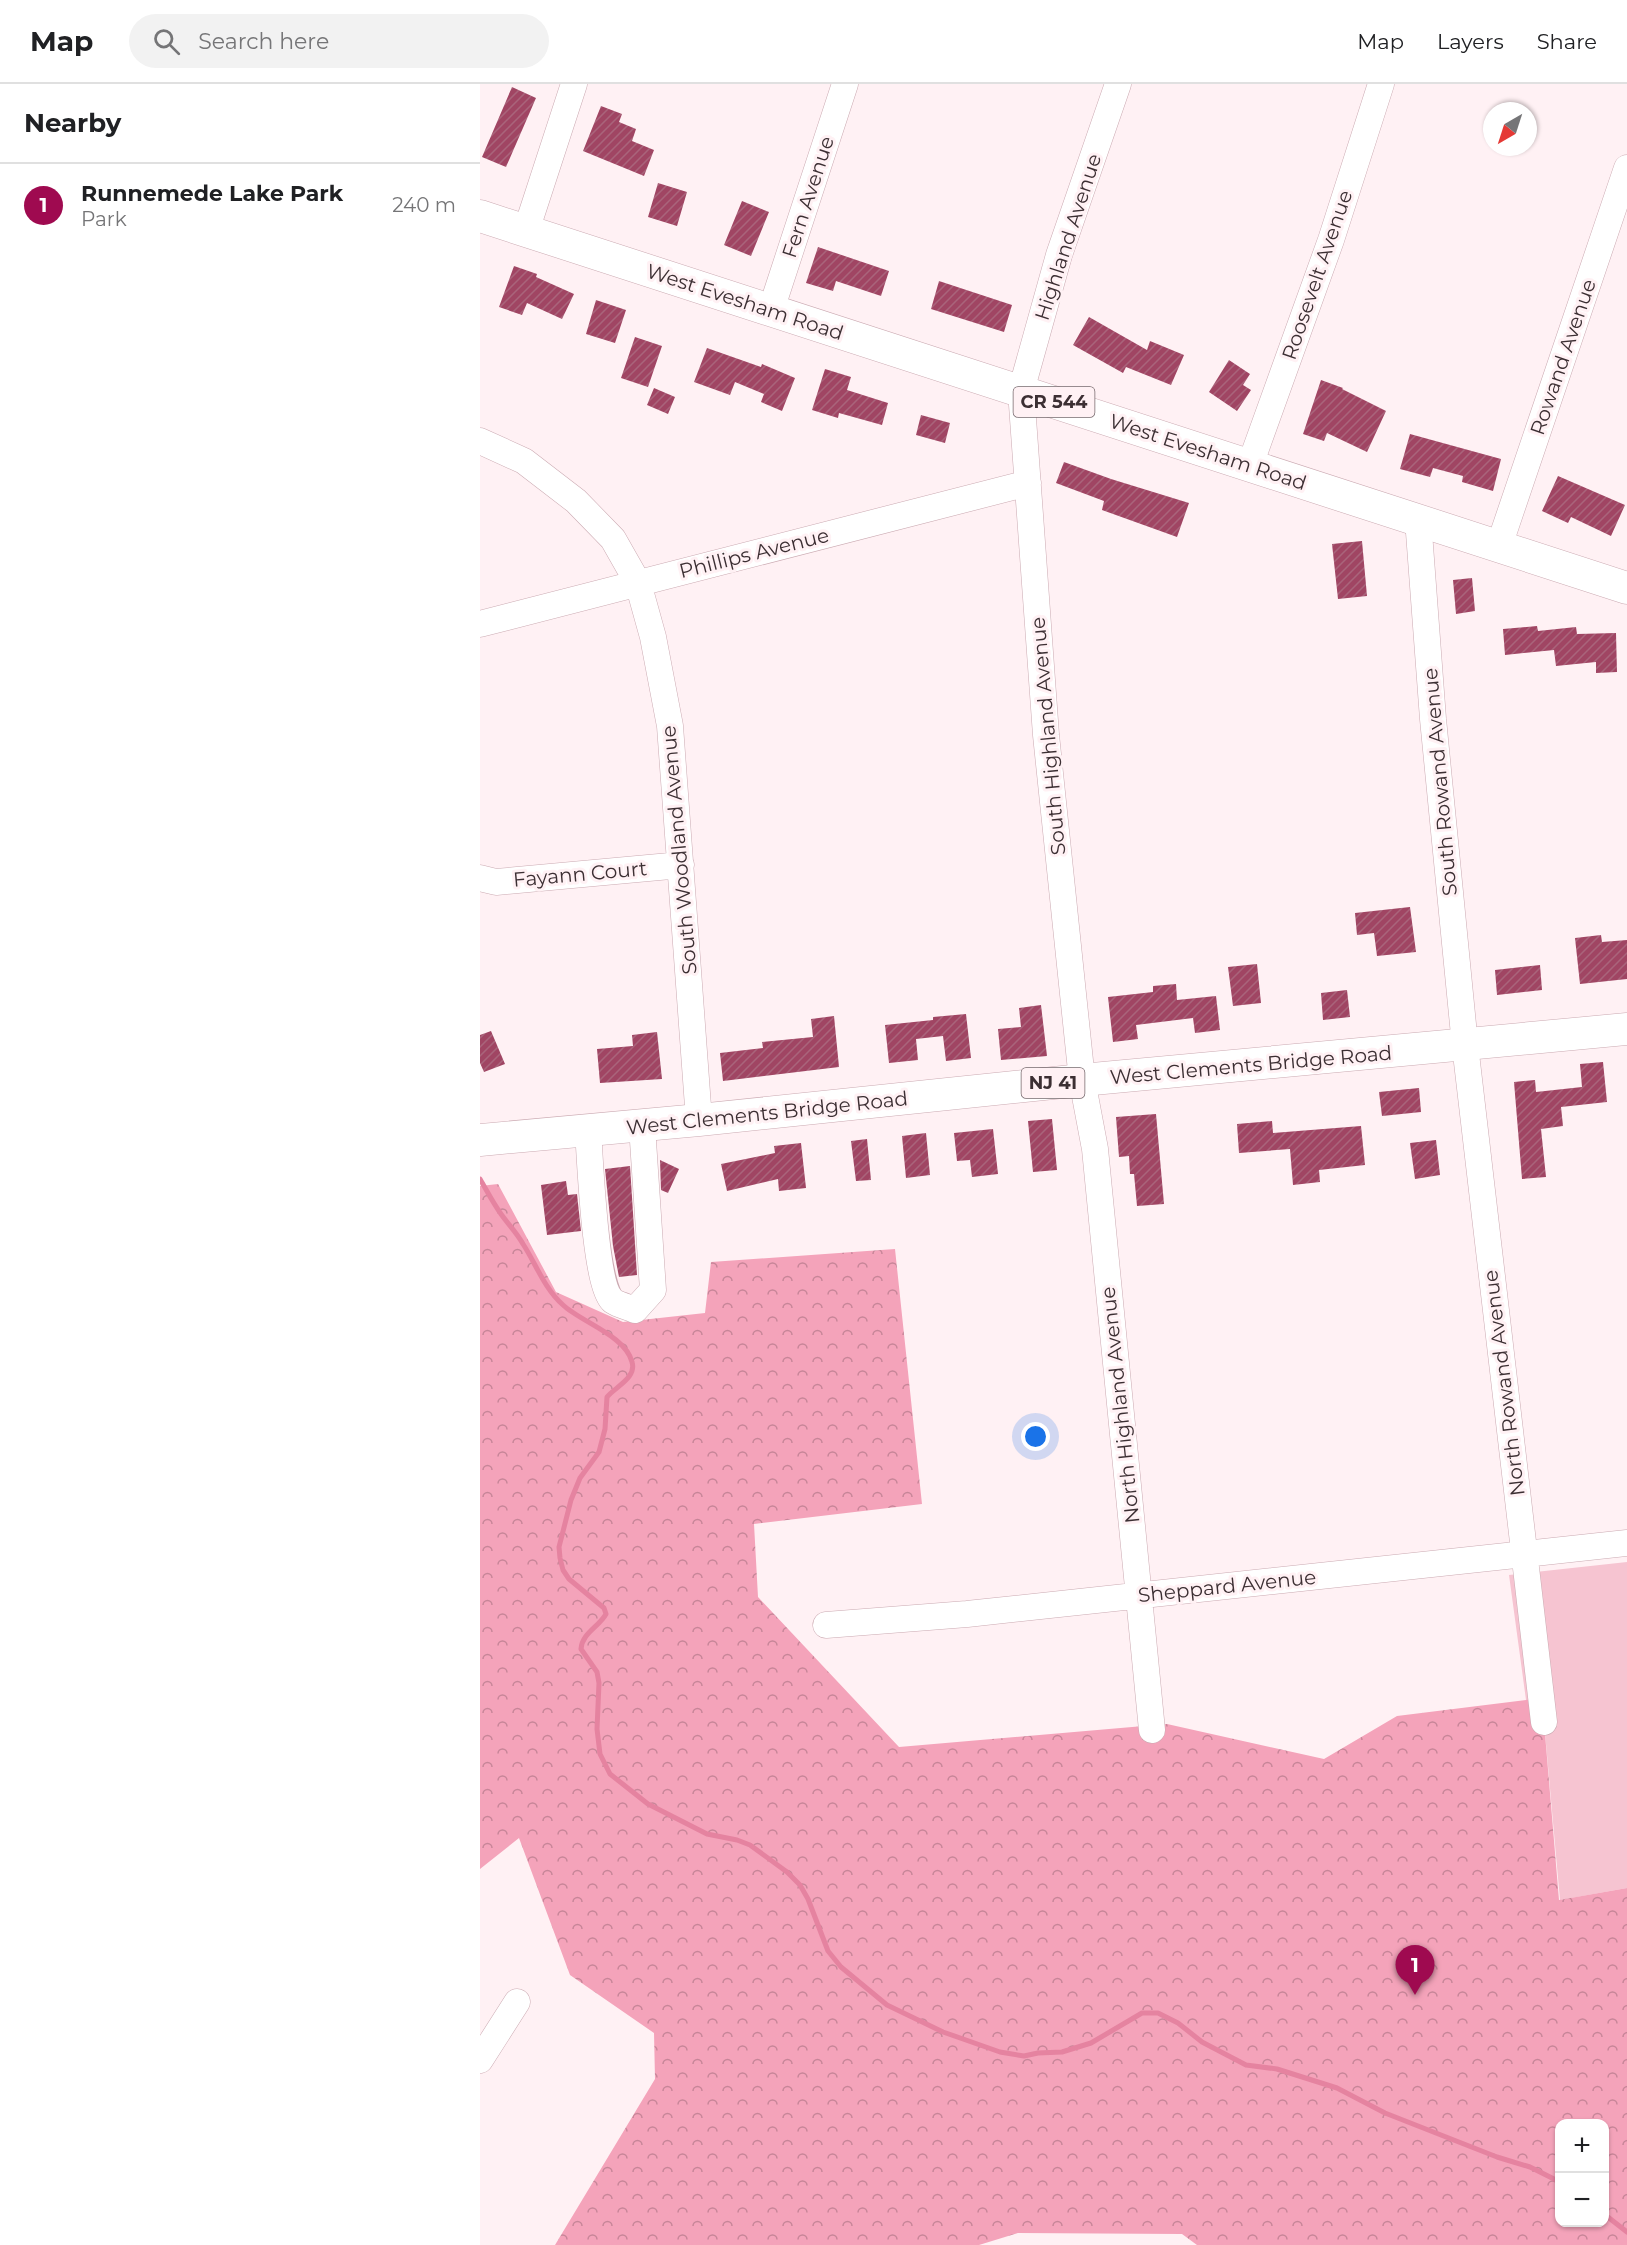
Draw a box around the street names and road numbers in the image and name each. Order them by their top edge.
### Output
street label: Fern Avenue [777,133,839,261]
street label: Highland Avenue [1030,151,1106,323]
street label: Roosevelt Avenue [1277,187,1357,363]
street label: West Evesham Road [643,259,847,345]
street label: Rowand Avenue [1525,276,1601,438]
road number: CR 544 [1014,387,1094,417]
street label: West Evesham Road [1106,409,1310,495]
street label: Phillips Avenue [677,523,831,583]
street label: South Highland Avenue [1026,616,1070,856]
street label: South Rowand Avenue [1418,667,1462,897]
street label: South Woodland Avenue [656,724,702,976]
street label: Fayann Court [512,856,648,892]
street label: West Clements Bridge Road [1109,1041,1393,1089]
road number: NJ 41 [1022,1068,1084,1098]
street label: West Clements Bridge Road [625,1086,909,1140]
street label: North Rowand Avenue [1478,1269,1530,1497]
street label: North Highland Avenue [1096,1285,1144,1525]
street label: Sheppard Avenue [1137,1565,1317,1607]

